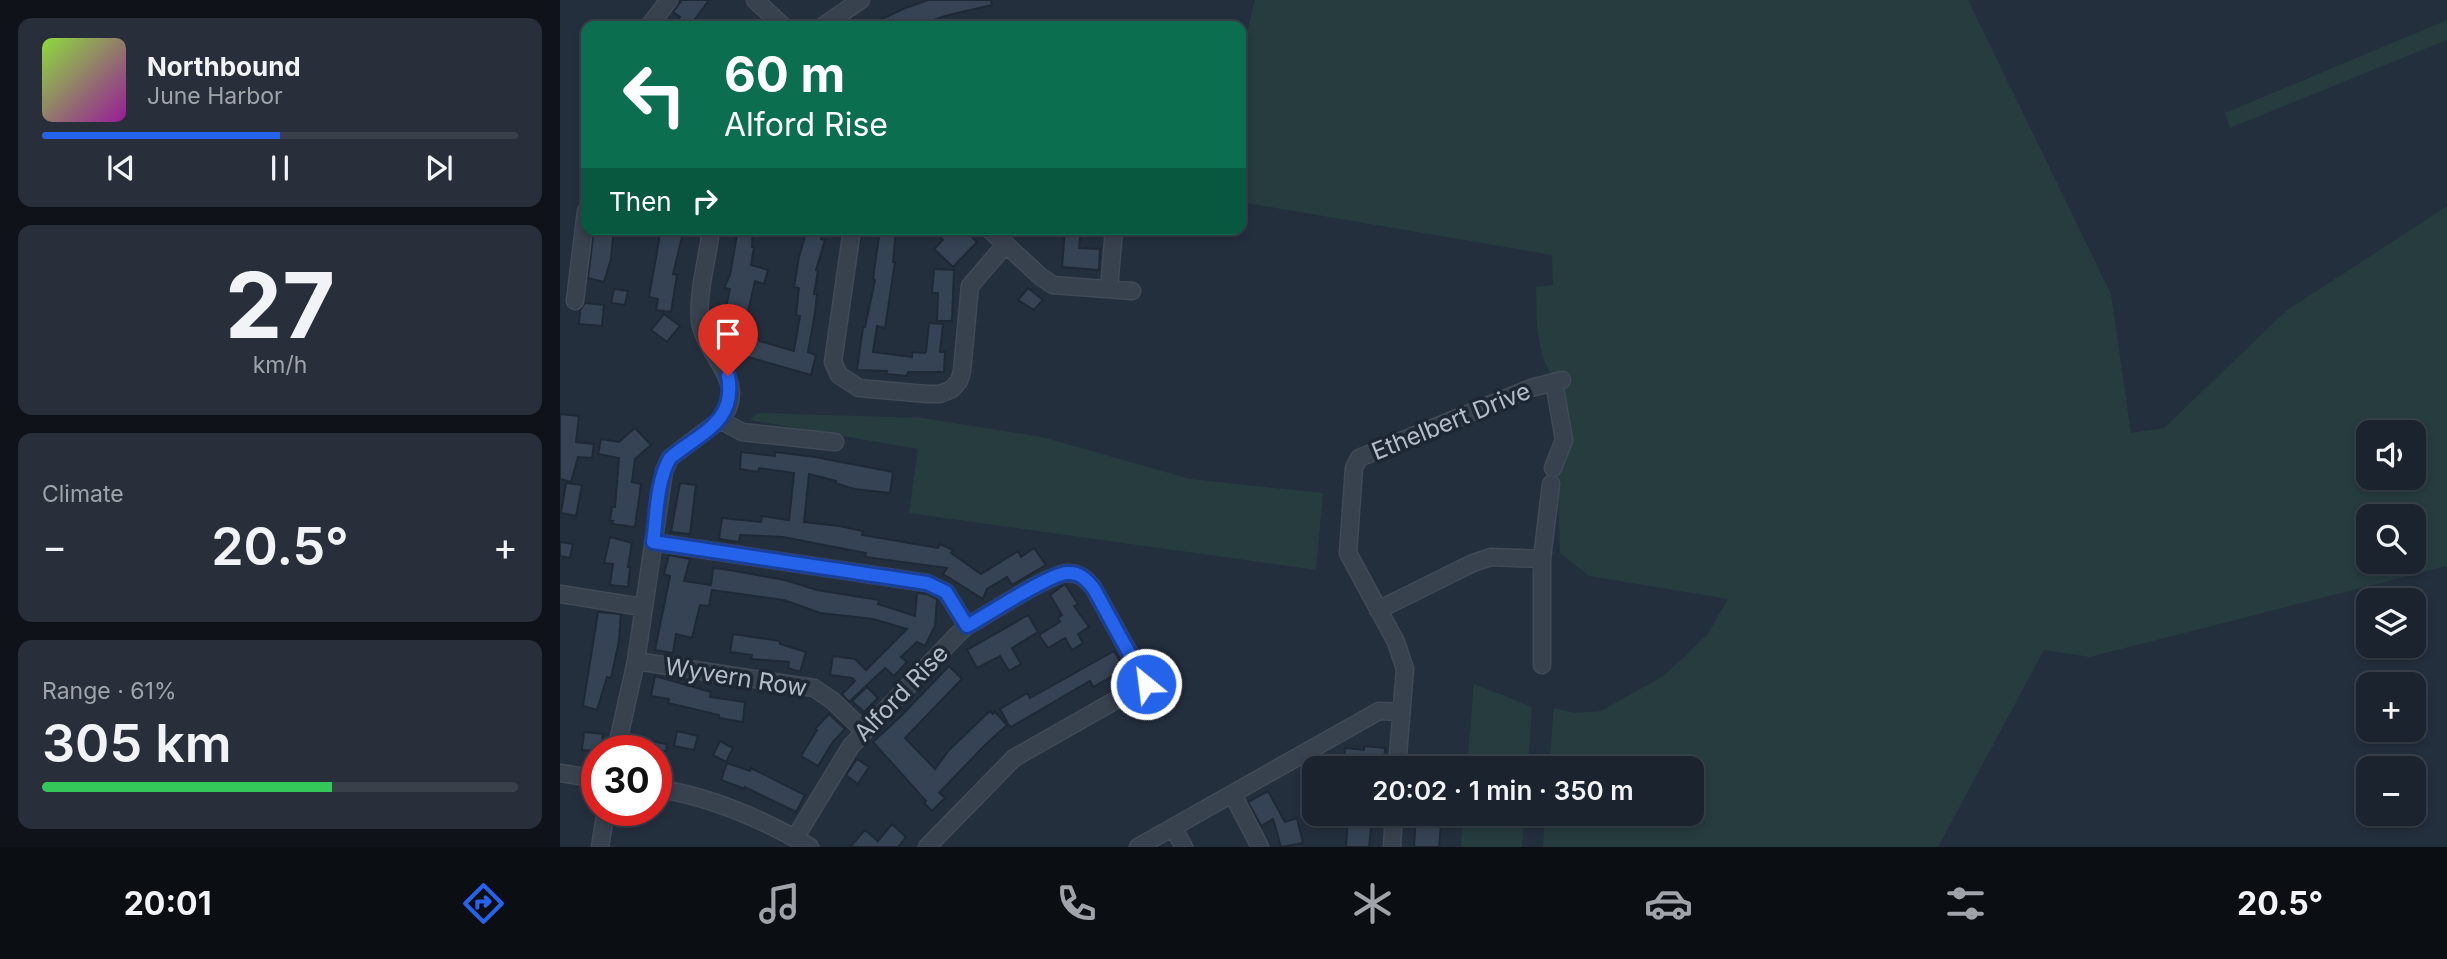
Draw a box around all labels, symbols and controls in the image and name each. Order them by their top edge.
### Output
text: 60 m [724,45,845,104]
icon: left [609,49,700,140]
text: Northbound [147,51,301,82]
text: June Harbor [147,82,283,110]
text: Alford Rise [724,105,888,144]
icon: previous [102,149,140,187]
icon: pause [261,149,299,187]
icon: next [420,149,458,187]
icon: right [686,182,724,220]
text: Then [609,186,672,217]
text: 27 [225,250,335,360]
pin [698,304,758,376]
icon: arrive [709,315,747,353]
text: km/h [253,351,307,379]
street label: Ethelbert Drive [1367,376,1535,466]
map controls [2356,420,2426,826]
button: sound [2356,420,2426,490]
text: Climate [42,480,124,508]
button: search [2356,504,2426,574]
text: 20.5° [211,515,349,578]
text: − [42,523,67,569]
text: + [493,523,518,569]
button: layers [2356,588,2426,658]
street label: Alford Rise [848,639,954,747]
position arrow [1109,647,1183,721]
street label: Wyvern Row [663,651,809,703]
button: + [2356,672,2426,742]
text: Range · 61% [42,677,176,705]
text: 305 km [42,712,232,775]
speed limit sign: 30 [581,735,672,826]
button: − [2356,756,2426,826]
text: 20:02 · 1 min · 350 m [1372,775,1634,806]
icon: directions [459,879,508,928]
icon: music [755,879,804,928]
icon: phone [1052,879,1101,928]
icon: climate [1348,879,1397,928]
icon: car [1644,879,1693,928]
icon: filters [1941,879,1990,928]
text: 20:01 [124,884,211,923]
text: 20.5° [2237,884,2323,923]

